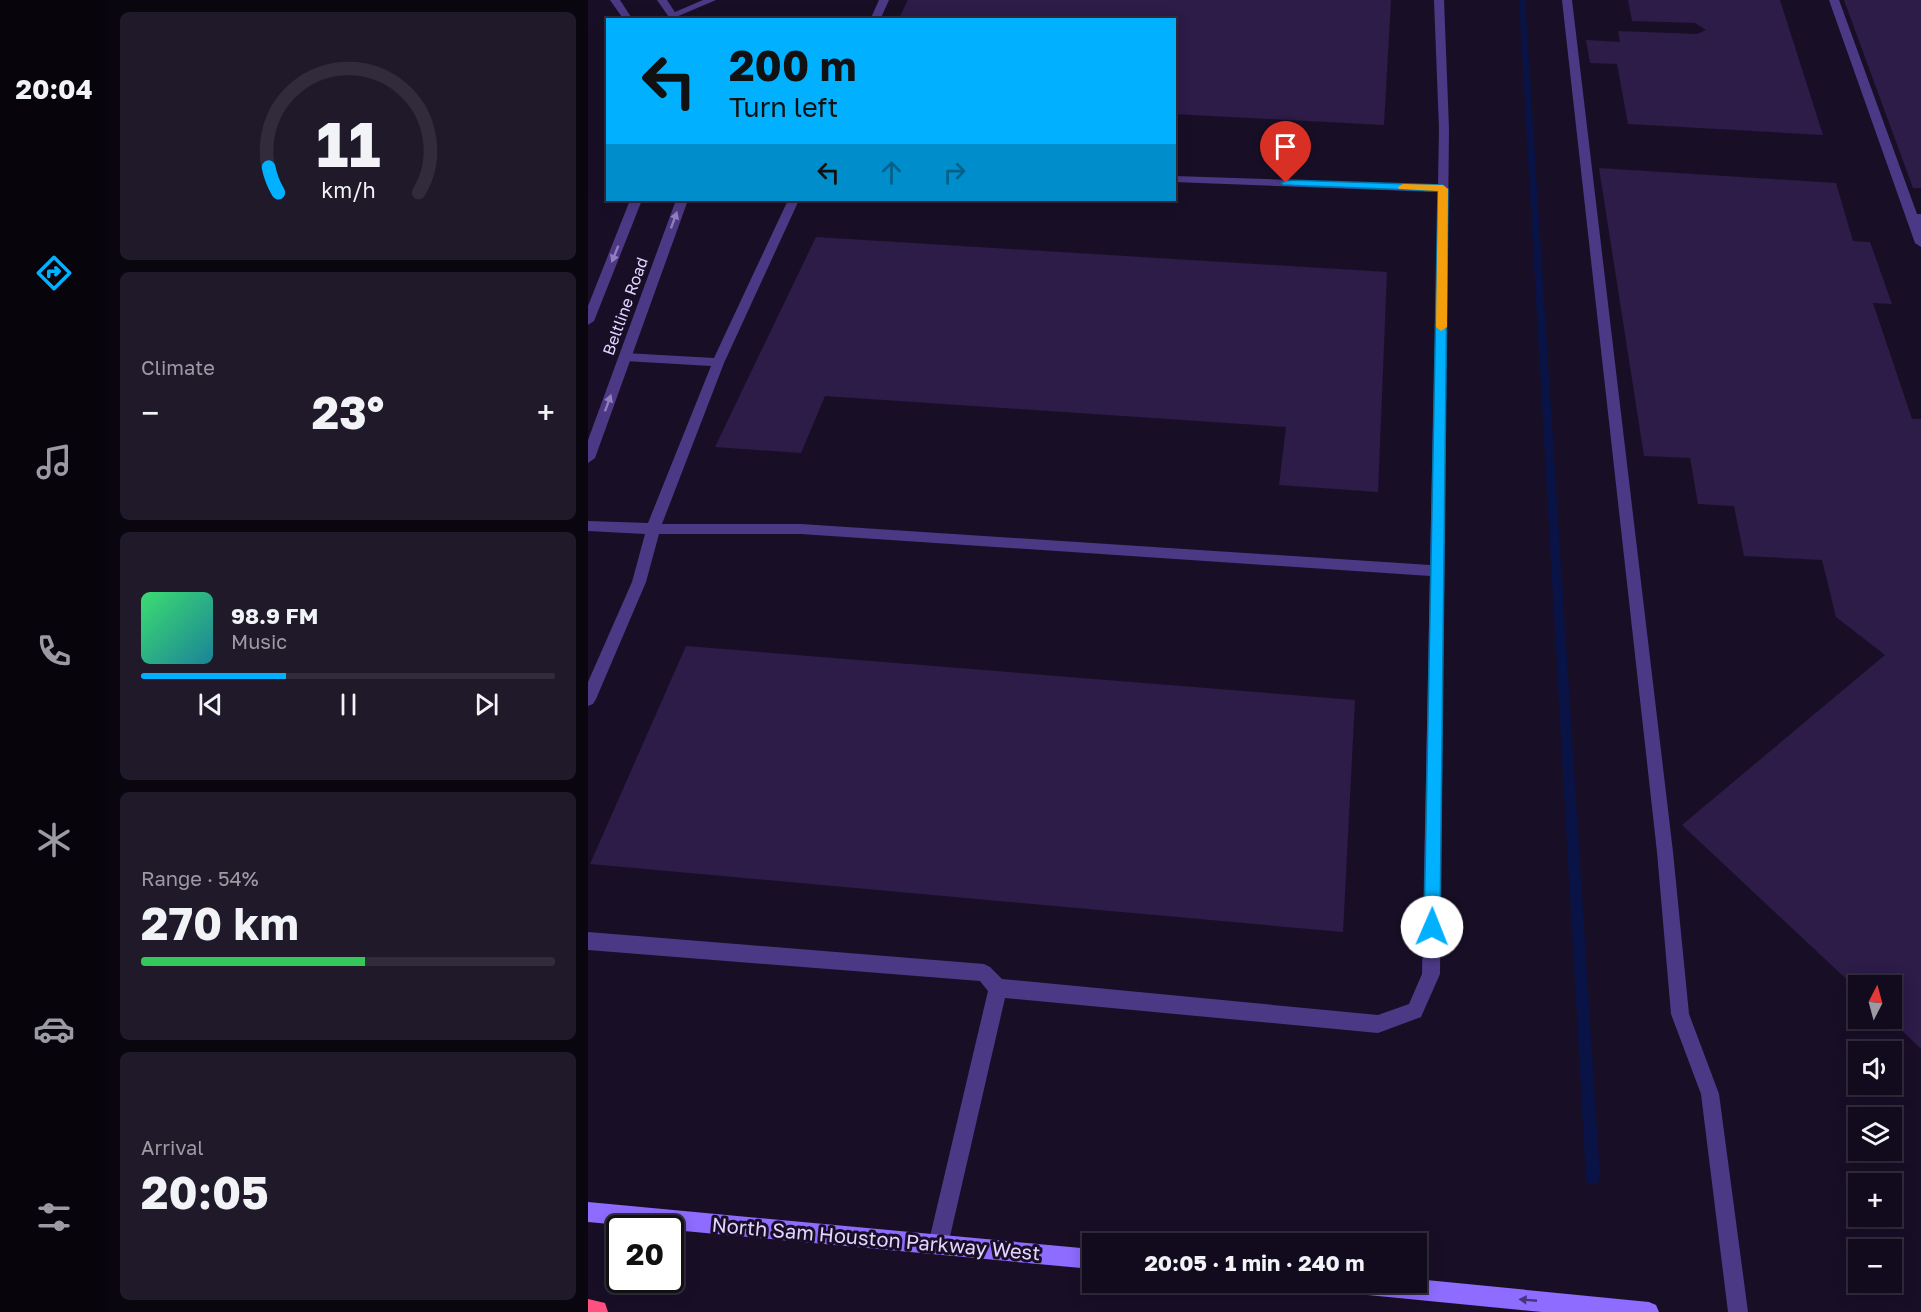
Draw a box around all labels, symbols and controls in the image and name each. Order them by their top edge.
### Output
text: 200 m [729,40,856,90]
icon: left [630,42,708,120]
text: 20:04 [15,73,93,105]
text: Turn left [729,91,838,123]
text: 11 [316,106,380,181]
pin [1260,121,1311,183]
icon: arrive [1269,130,1302,163]
icon: left [812,156,845,189]
icon: ahead [875,156,908,189]
icon: right [938,156,971,189]
text: km/h [321,177,375,203]
one-way arrow [670,211,680,229]
one-way arrow [610,245,619,263]
icon: directions [33,252,75,294]
street label: Beltline Road [598,254,652,358]
text: Climate [141,355,215,379]
text: 23° [312,385,384,439]
text: − [141,393,159,432]
text: + [537,393,555,432]
one-way arrow [604,394,613,412]
icon: music [33,441,75,483]
text: 98.9 FM [231,602,318,629]
text: Music [231,629,287,653]
icon: phone [33,630,75,672]
icon: previous [194,688,227,721]
icon: pause [332,688,365,721]
icon: next [470,688,503,721]
icon: climate [33,819,75,861]
text: Range · 54% [141,866,259,890]
position arrow [1400,895,1464,959]
text: 270 km [141,896,299,950]
north arrow [1848,975,1902,1029]
map controls [1848,975,1902,1293]
icon: car [33,1008,75,1050]
button: sound [1848,1041,1902,1095]
button: layers [1848,1107,1902,1161]
text: Arrival [141,1135,204,1159]
text: 20:05 [141,1165,269,1219]
button: + [1848,1173,1902,1227]
icon: filters [33,1196,75,1238]
street label: North Sam Houston Parkway West [711,1212,1041,1264]
speed limit sign: 20 [606,1215,684,1293]
button: − [1848,1239,1902,1293]
text: 20:05 · 1 min · 240 m [1144,1249,1365,1276]
one-way arrow [1518,1295,1537,1305]

